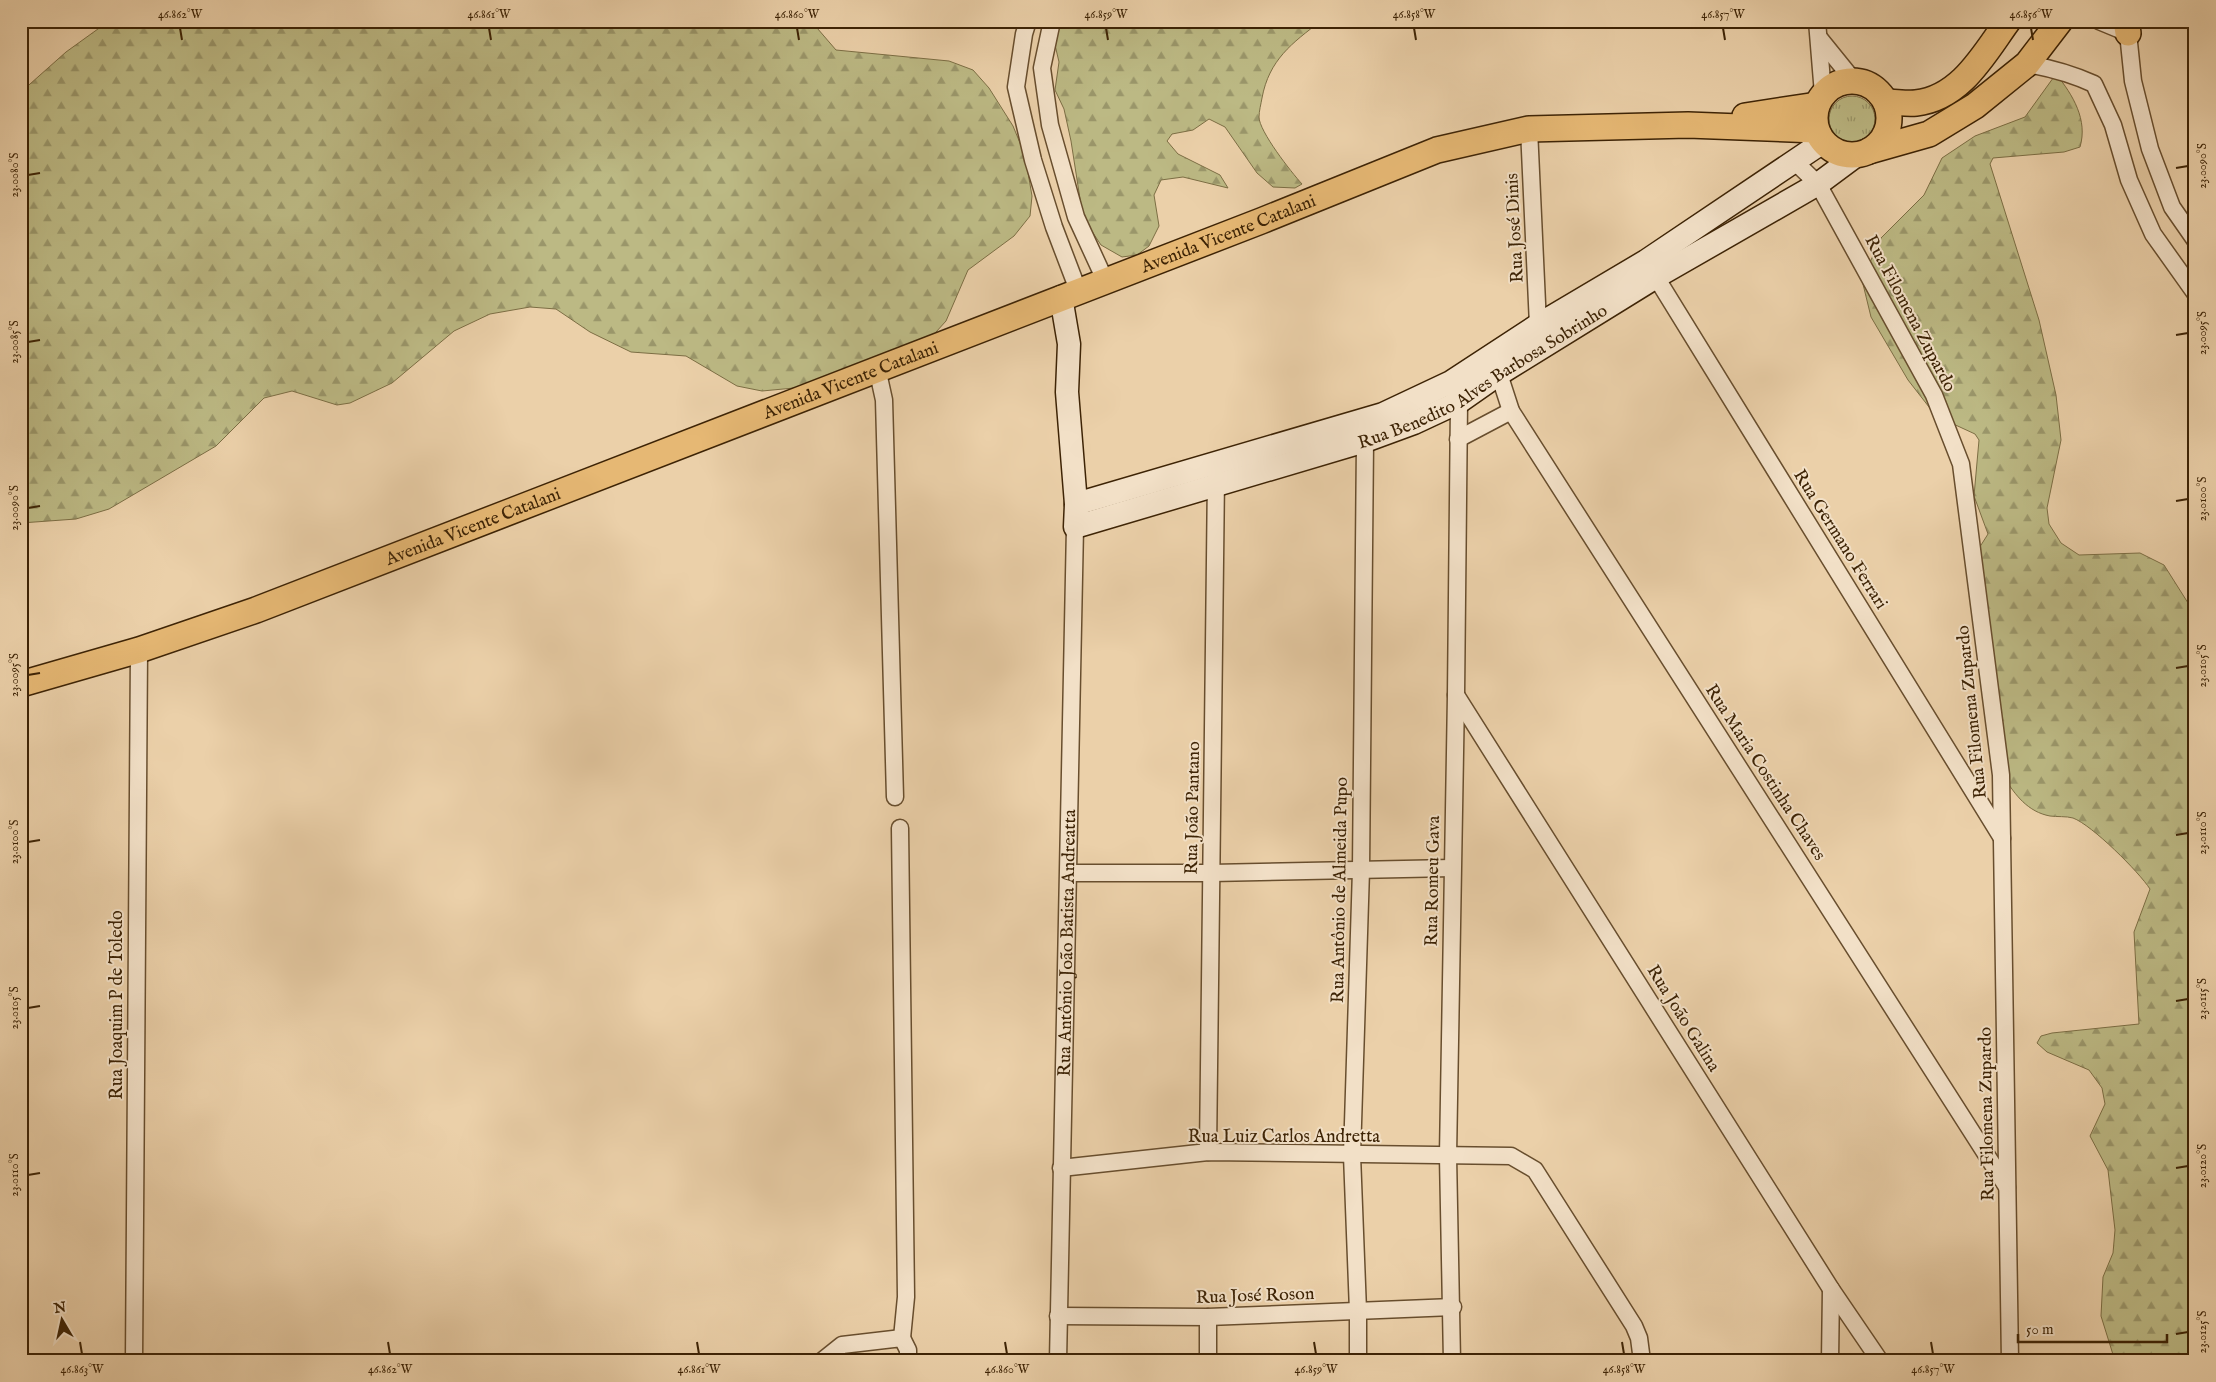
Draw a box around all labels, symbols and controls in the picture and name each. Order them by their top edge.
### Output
text: 46.862°W [158,7,203,22]
text: 46.861°W [468,7,511,22]
text: 46.860°W [775,7,820,22]
text: 46.859°W [1084,7,1128,22]
text: 46.858°W [1393,7,1436,22]
text: 46.857°W [1701,7,1745,22]
text: 46.856°W [2010,7,2053,22]
text: 23.0090°S [2195,143,2210,189]
text: 23.0080°S [7,152,22,198]
street label: Rua José Dinis [1501,173,1530,283]
street label: Avenida Vicente Catalani [1137,190,1320,280]
street label: Rua Filomena Zupardo [1859,231,1961,396]
street label: Rua Benedito Alves Barbosa Sobrinho [1356,300,1612,455]
text: 23.0095°S [2195,311,2210,355]
text: 23.0085°S [7,320,22,364]
street label: Avenida Vicente Catalani [759,337,942,426]
street label: Rua Germano Ferrari [1787,466,1892,614]
text: 23.0100°S [2195,477,2210,521]
street label: Avenida Vicente Catalani [382,483,564,572]
text: 23.0090°S [7,485,22,531]
street label: Rua Filomena Zupardo [1952,624,1993,800]
text: 23.0105°S [2195,644,2210,688]
text: 23.0095°S [7,653,22,697]
street label: Rua Maria Costinha Chaves [1699,680,1830,865]
street label: Rua João Pantano [1181,741,1206,875]
street label: Rua Antônio de Almeida Pupo [1327,776,1354,1003]
street label: Rua Antônio João Batista Andreatta [1054,809,1082,1077]
text: 23.0110°S [2195,811,2210,855]
street label: Rua Romeu Gava [1421,815,1446,947]
text: 23.0100°S [7,820,22,864]
street label: Rua Joaquim P de Toledo [106,910,129,1100]
street label: Rua João Galina [1641,961,1725,1077]
text: 23.0115°S [2195,978,2210,1020]
text: 23.0105°S [7,986,22,1030]
street label: Rua Filomena Zupardo [1974,1026,2001,1201]
street label: Rua Luiz Carlos Andretta [1188,1126,1380,1149]
text: 23.0120°S [2195,1144,2210,1188]
text: 23.0110°S [7,1153,22,1197]
street label: Rua José Roson [1195,1283,1315,1310]
north arrow [38,1294,88,1344]
text: N [52,1298,68,1318]
text: 23.0125°S [2195,1311,2210,1353]
scale bar [2018,1312,2167,1344]
text: 50 m [2026,1320,2054,1339]
text: 46.863°W [60,1362,104,1377]
text: 46.862°W [368,1362,413,1377]
text: 46.861°W [678,1362,721,1377]
text: 46.860°W [985,1362,1030,1377]
text: 46.859°W [1294,1362,1338,1377]
text: 46.858°W [1603,1362,1646,1377]
text: 46.857°W [1911,1362,1955,1377]

